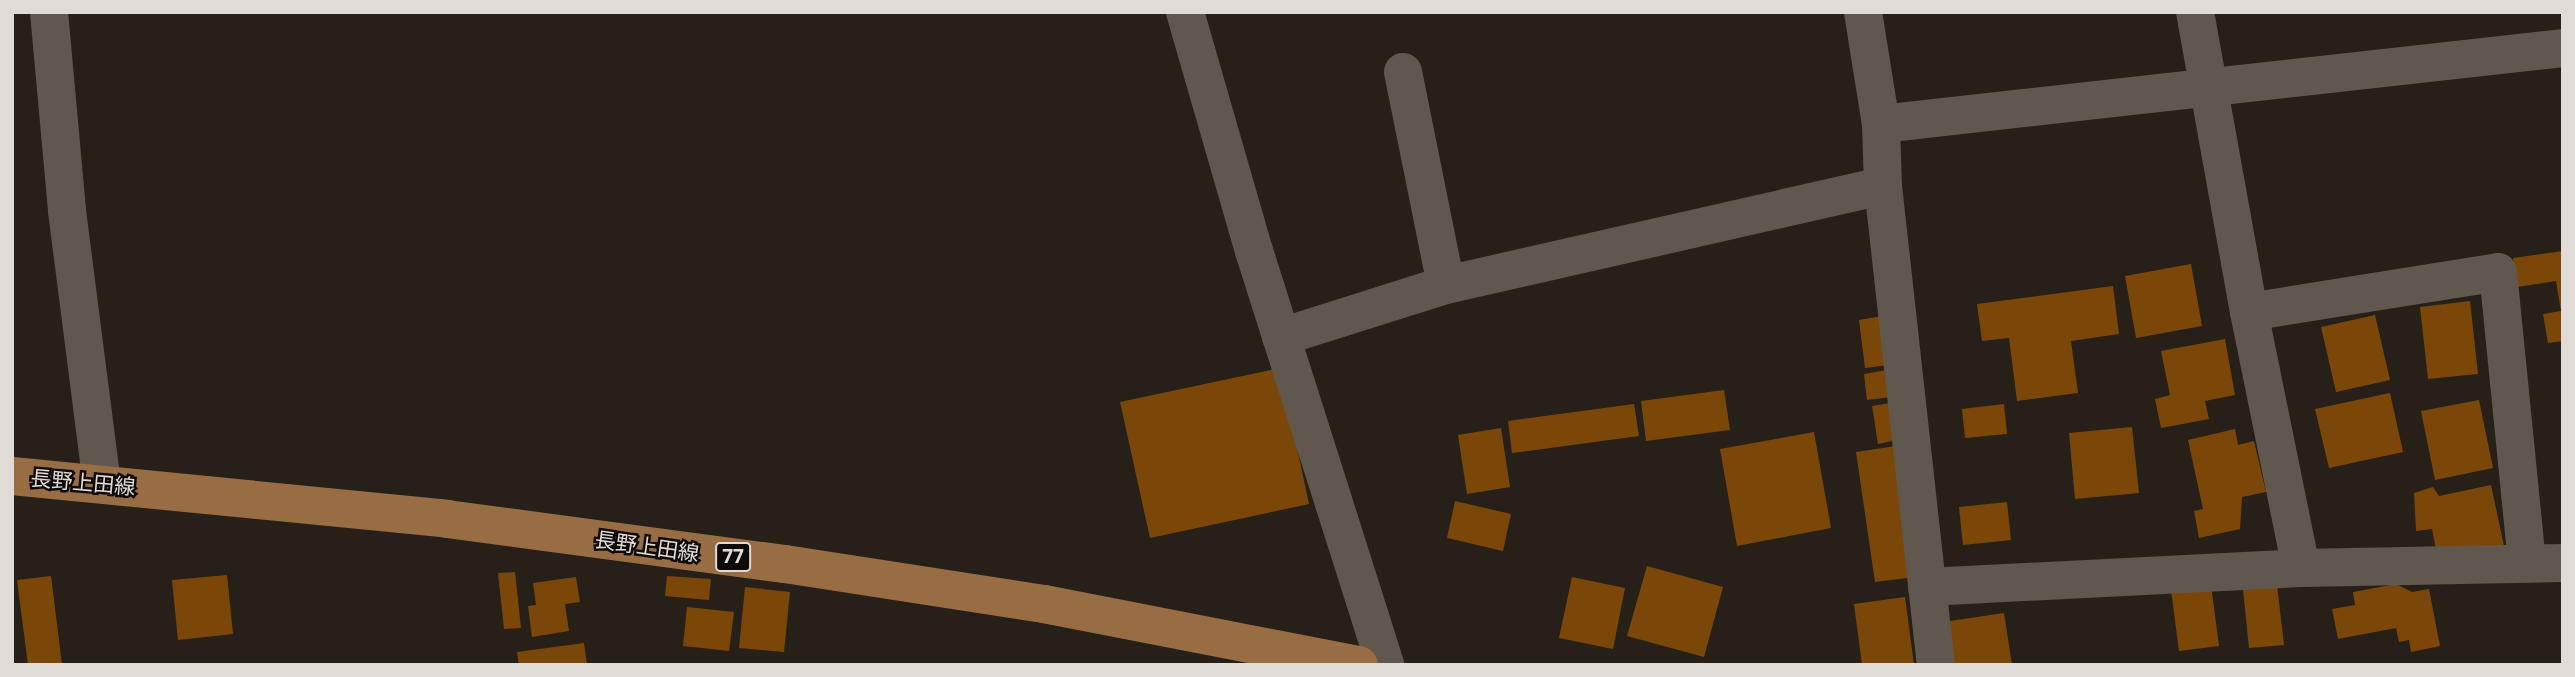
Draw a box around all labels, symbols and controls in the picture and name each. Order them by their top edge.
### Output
street label: 長野上田線 [30,465,136,499]
street label: 長野上田線 [593,526,701,566]
road number: 77 [714,542,752,572]

